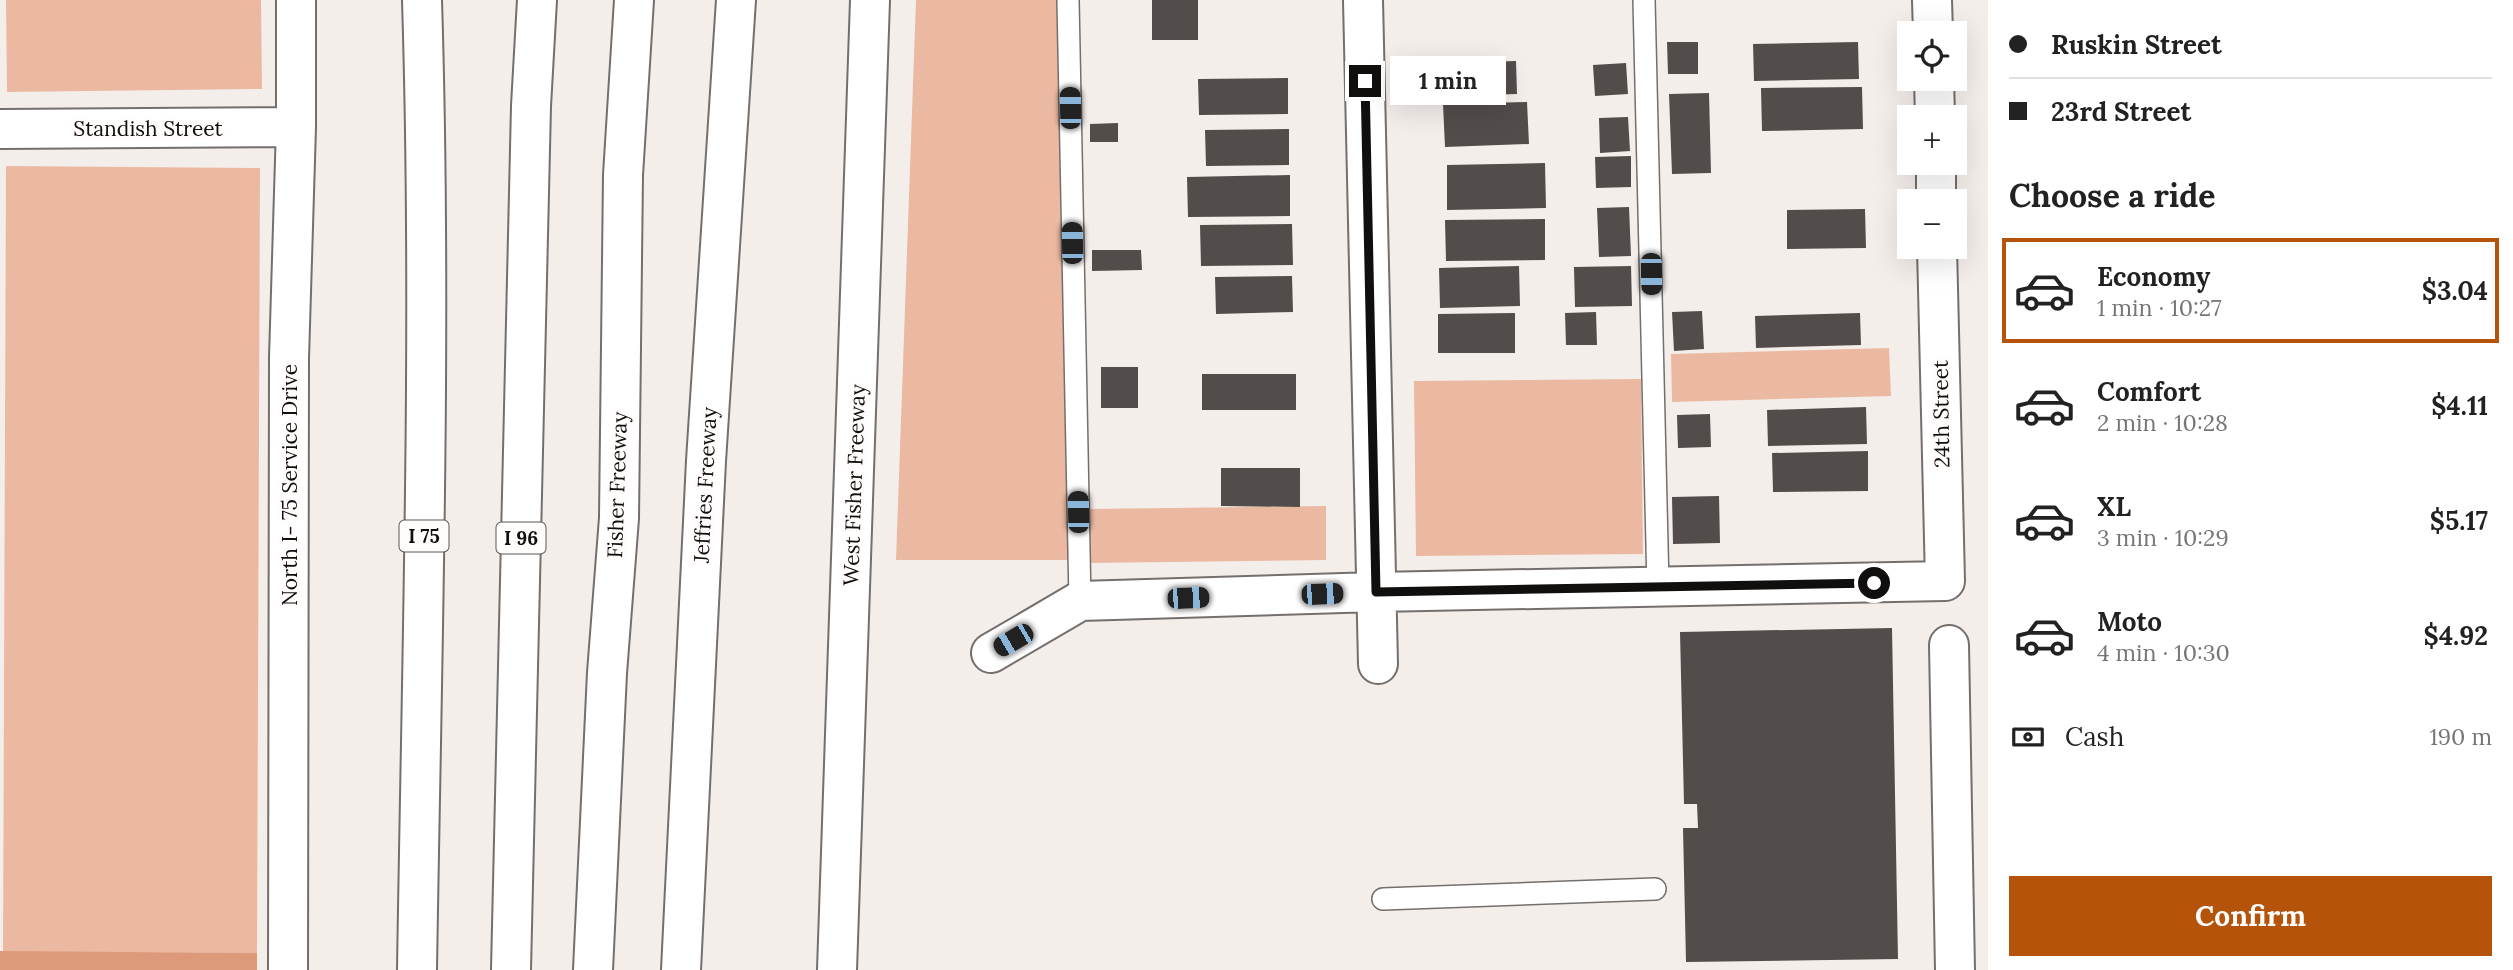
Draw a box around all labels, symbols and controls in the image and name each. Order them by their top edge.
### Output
map controls [1897,21,1967,259]
button: locate [1897,21,1967,91]
text: Ruskin Street [2051,28,2222,61]
callout: 1 min [1390,56,1505,106]
route end [1349,65,1381,97]
text: 1 min [1419,66,1477,95]
car [1060,87,1081,129]
text: 23rd Street [2051,95,2191,128]
button: + [1897,105,1967,175]
street label: Standish Street [73,115,224,142]
text: Choose a ride [2009,175,2216,216]
button: − [1897,189,1967,259]
car [1062,222,1083,264]
car [1641,253,1662,295]
icon: car [2013,259,2076,322]
text: Economy [2097,260,2210,293]
text: $3.04 [2422,274,2488,307]
text: 1 min · 10:27 [2097,293,2222,322]
street label: 24th Street [1927,359,1955,468]
street label: North I- 75 Service Drive [276,364,303,606]
icon: car [2013,374,2076,437]
text: Comfort [2097,375,2201,408]
street label: West Fisher Freeway [837,384,871,586]
text: $4.11 [2431,389,2488,422]
street label: Jeffries Freeway [687,406,723,565]
text: 2 min · 10:28 [2097,408,2228,437]
street label: Fisher Freeway [601,411,633,559]
icon: car [2013,489,2076,552]
text: XL [2097,490,2131,523]
car [1068,491,1089,533]
text: $5.17 [2430,504,2488,537]
road number: I 75 [400,520,448,552]
road number: I 96 [496,523,546,554]
text: 3 min · 10:29 [2097,523,2229,552]
route start [1858,567,1890,599]
car [1301,583,1344,605]
car [1167,587,1210,609]
icon: car [2013,604,2076,667]
text: Moto [2097,605,2162,638]
text: $4.92 [2424,619,2488,652]
car [990,620,1037,660]
text: 4 min · 10:30 [2097,638,2230,667]
icon: cash [2009,718,2047,756]
text: Cash [2065,720,2124,753]
text: 190 m [2429,722,2492,751]
button: Confirm [2009,876,2492,956]

